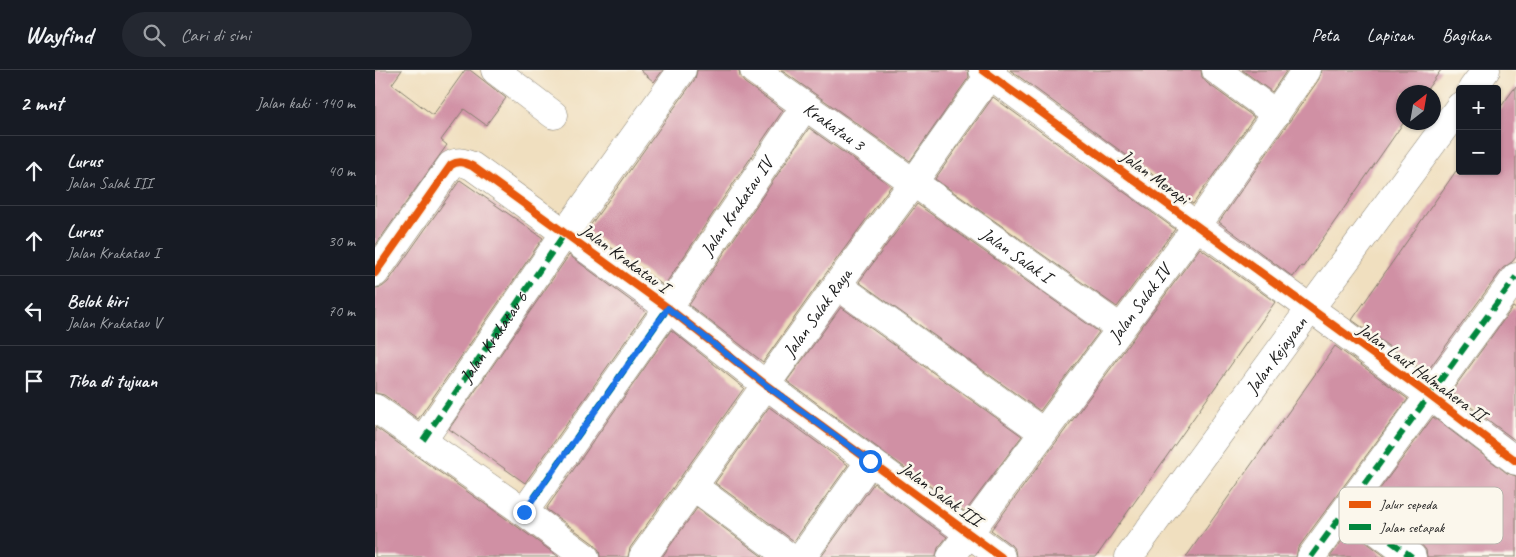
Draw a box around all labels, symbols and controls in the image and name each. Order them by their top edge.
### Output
search box [122,12,472,57]
text: Wayfind [25,20,92,50]
icon: search [140,21,168,49]
text: Cari di sini [180,23,250,47]
text: Peta [1312,24,1339,46]
text: Lapisan [1367,24,1414,46]
text: Bagikan [1442,24,1491,46]
north arrow [1396,85,1441,130]
map controls [1456,85,1501,175]
button: + [1456,85,1501,130]
text: 2 mnt [20,90,63,116]
text: Jalan kaki · 140 m [257,93,355,113]
street label: Krakatau 3 [799,97,870,157]
button: − [1456,130,1501,175]
street label: Jalan Merapi [1116,144,1196,211]
text: Lurus [67,149,102,173]
street label: Jalan Krakatau IV [695,151,779,261]
icon: ahead [20,157,48,185]
text: 40 m [328,161,355,181]
text: Jalan Salak III [67,173,152,193]
street label: Jalan Krakatau I [576,218,677,300]
text: Lurus [67,219,102,243]
street label: Jalan Salak I [976,222,1059,289]
icon: ahead [20,227,48,255]
text: 30 m [328,231,355,251]
text: Jalan Krakatau I [67,243,160,263]
street label: Jalan Salak IV [1103,258,1177,347]
street label: Jalan Salak Raya [778,263,857,362]
street label: Jalan Krakatau 6 [454,287,533,387]
text: Belok kiri [67,289,127,313]
icon: left [20,297,48,325]
text: 70 m [328,301,355,321]
street label: Jalan Kejayaan [1240,311,1312,399]
text: Jalan Krakatau V [67,313,161,333]
street label: Jalan Laut Halmahera II [1353,317,1494,428]
icon: arrive [20,367,48,395]
text: Tiba di tujuan [67,369,157,393]
route start [859,450,882,473]
street label: Jalan Salak III [895,456,989,533]
legend [1339,487,1503,544]
text: Jalur sepeda [1379,496,1438,513]
route end [513,501,536,524]
text: Jalan setapak [1379,519,1445,536]

